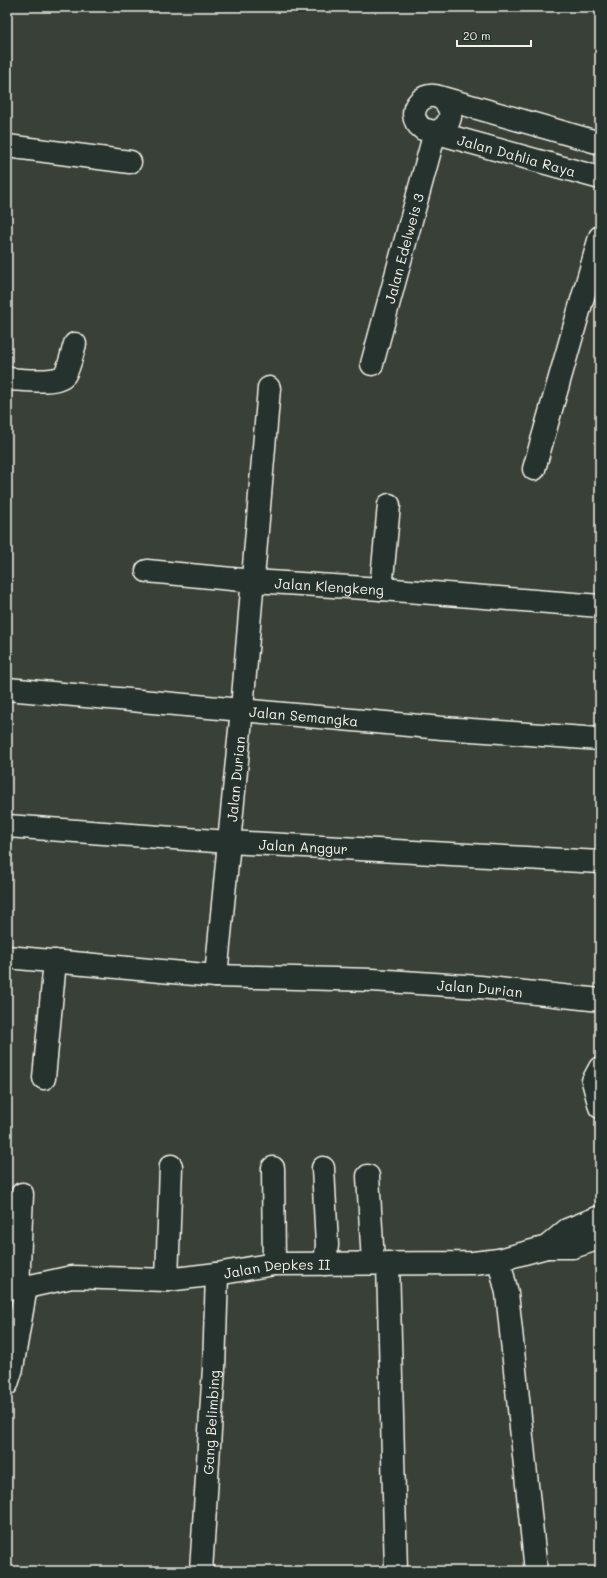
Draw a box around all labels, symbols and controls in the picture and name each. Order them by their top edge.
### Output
scale bar [457,22,531,48]
text: 20 m [463,27,491,43]
street label: Jalan Dahlia Raya [455,130,578,180]
street label: Jalan Edelweis 3 [379,191,427,305]
street label: Jalan Klengkeng [274,573,385,599]
street label: Jalan Semangka [248,701,359,730]
street label: Jalan Durian [222,735,249,823]
street label: Jalan Anggur [258,834,348,858]
street label: Jalan Durian [436,975,524,1001]
street label: Jalan Depkes II [222,1254,330,1282]
street label: Gang Belimbing [198,1369,223,1475]

